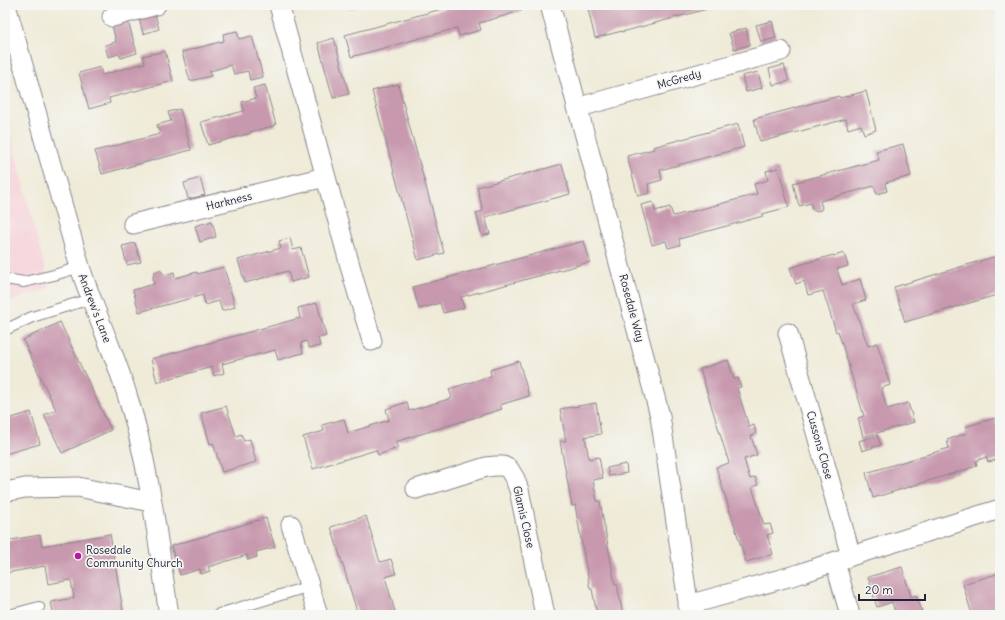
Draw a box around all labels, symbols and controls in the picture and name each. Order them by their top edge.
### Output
street label: McGredy [655,66,703,92]
street label: Harkness [205,189,253,213]
street label: Andrew's Lane [75,271,115,345]
street label: Rosedale Way [616,272,648,344]
street label: Cussons Close [804,409,836,481]
street label: Glamis Close [510,485,538,549]
place label: Rosedale Community Church [86,543,183,570]
marker: Rosedale Community Church [73,551,83,561]
scale bar [859,576,925,602]
text: 20 m [865,582,893,597]

